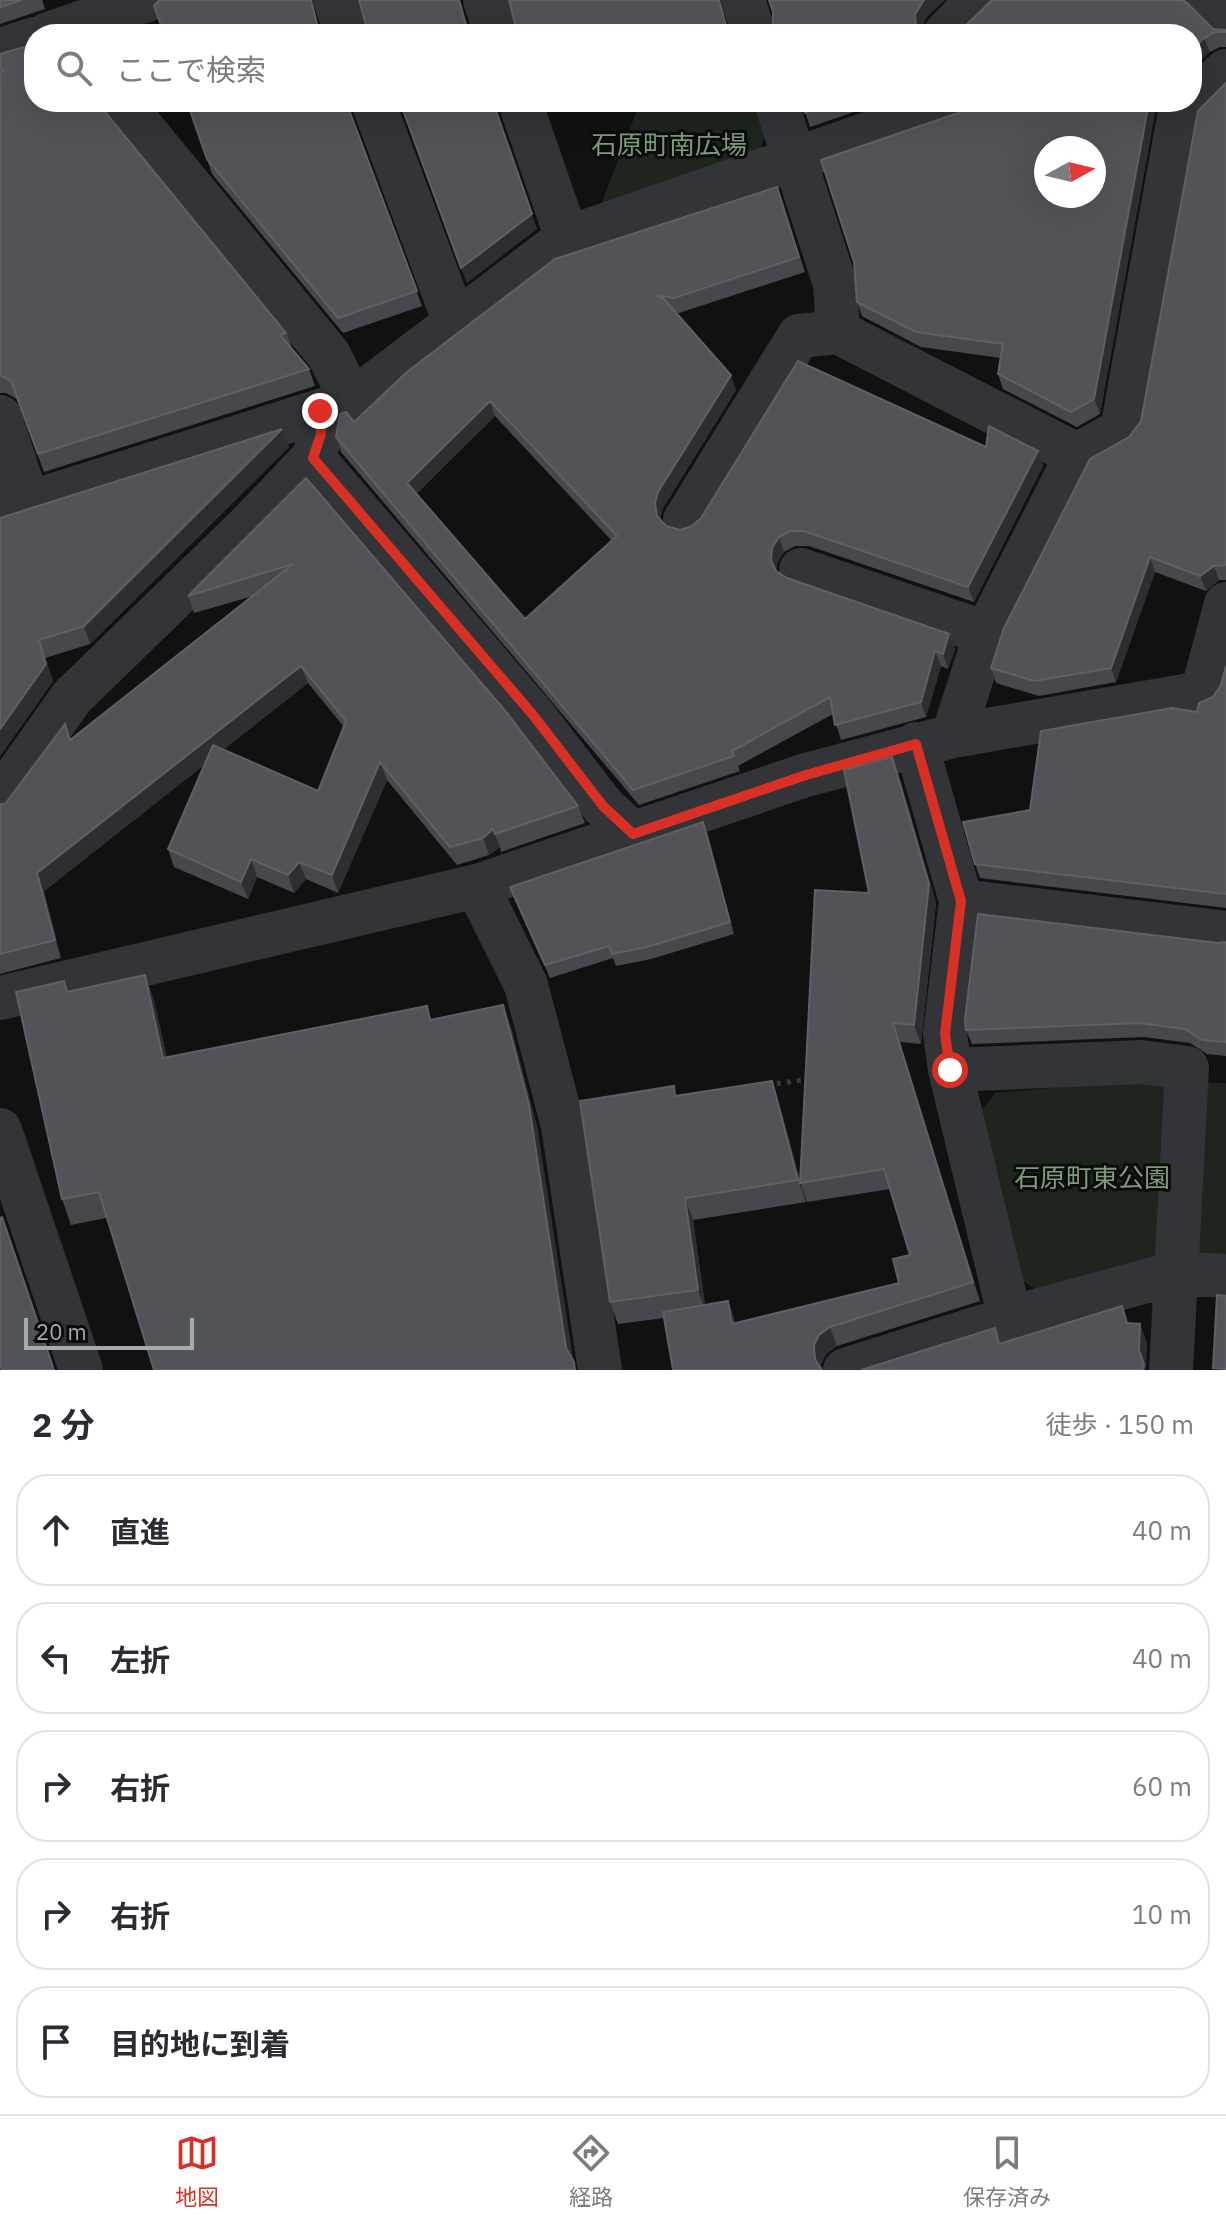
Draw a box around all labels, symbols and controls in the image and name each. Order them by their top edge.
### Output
search box [24,24,1202,112]
icon: search [52,46,96,90]
text: ここで検索 [116,50,266,89]
park label: 石原町南広場 [591,127,747,161]
north arrow [1034,136,1106,208]
route end [302,393,338,429]
route start [932,1052,968,1088]
park label: 石原町東公園 [1014,1160,1170,1194]
scale bar [24,1314,194,1350]
text: 20 m [36,1317,87,1346]
text: 2 分 [32,1402,94,1446]
text: 徒歩 · 150 m [1046,1407,1194,1441]
icon: ahead [34,1508,78,1552]
text: 直進 [110,1512,170,1551]
text: 40 m [1132,1513,1192,1547]
icon: left [34,1636,78,1680]
text: 左折 [110,1640,170,1679]
text: 40 m [1132,1641,1192,1675]
icon: right [34,1764,78,1808]
text: 右折 [110,1768,170,1807]
text: 60 m [1132,1769,1192,1803]
icon: right [34,1892,78,1936]
text: 右折 [110,1896,170,1935]
text: 10 m [1132,1897,1192,1931]
icon: arrive [34,2020,78,2064]
text: 目的地に到着 [110,2024,290,2063]
tab: 地図 [175,2131,219,2211]
tab: 経路 [569,2131,613,2211]
tab: 保存済み [963,2131,1051,2211]

